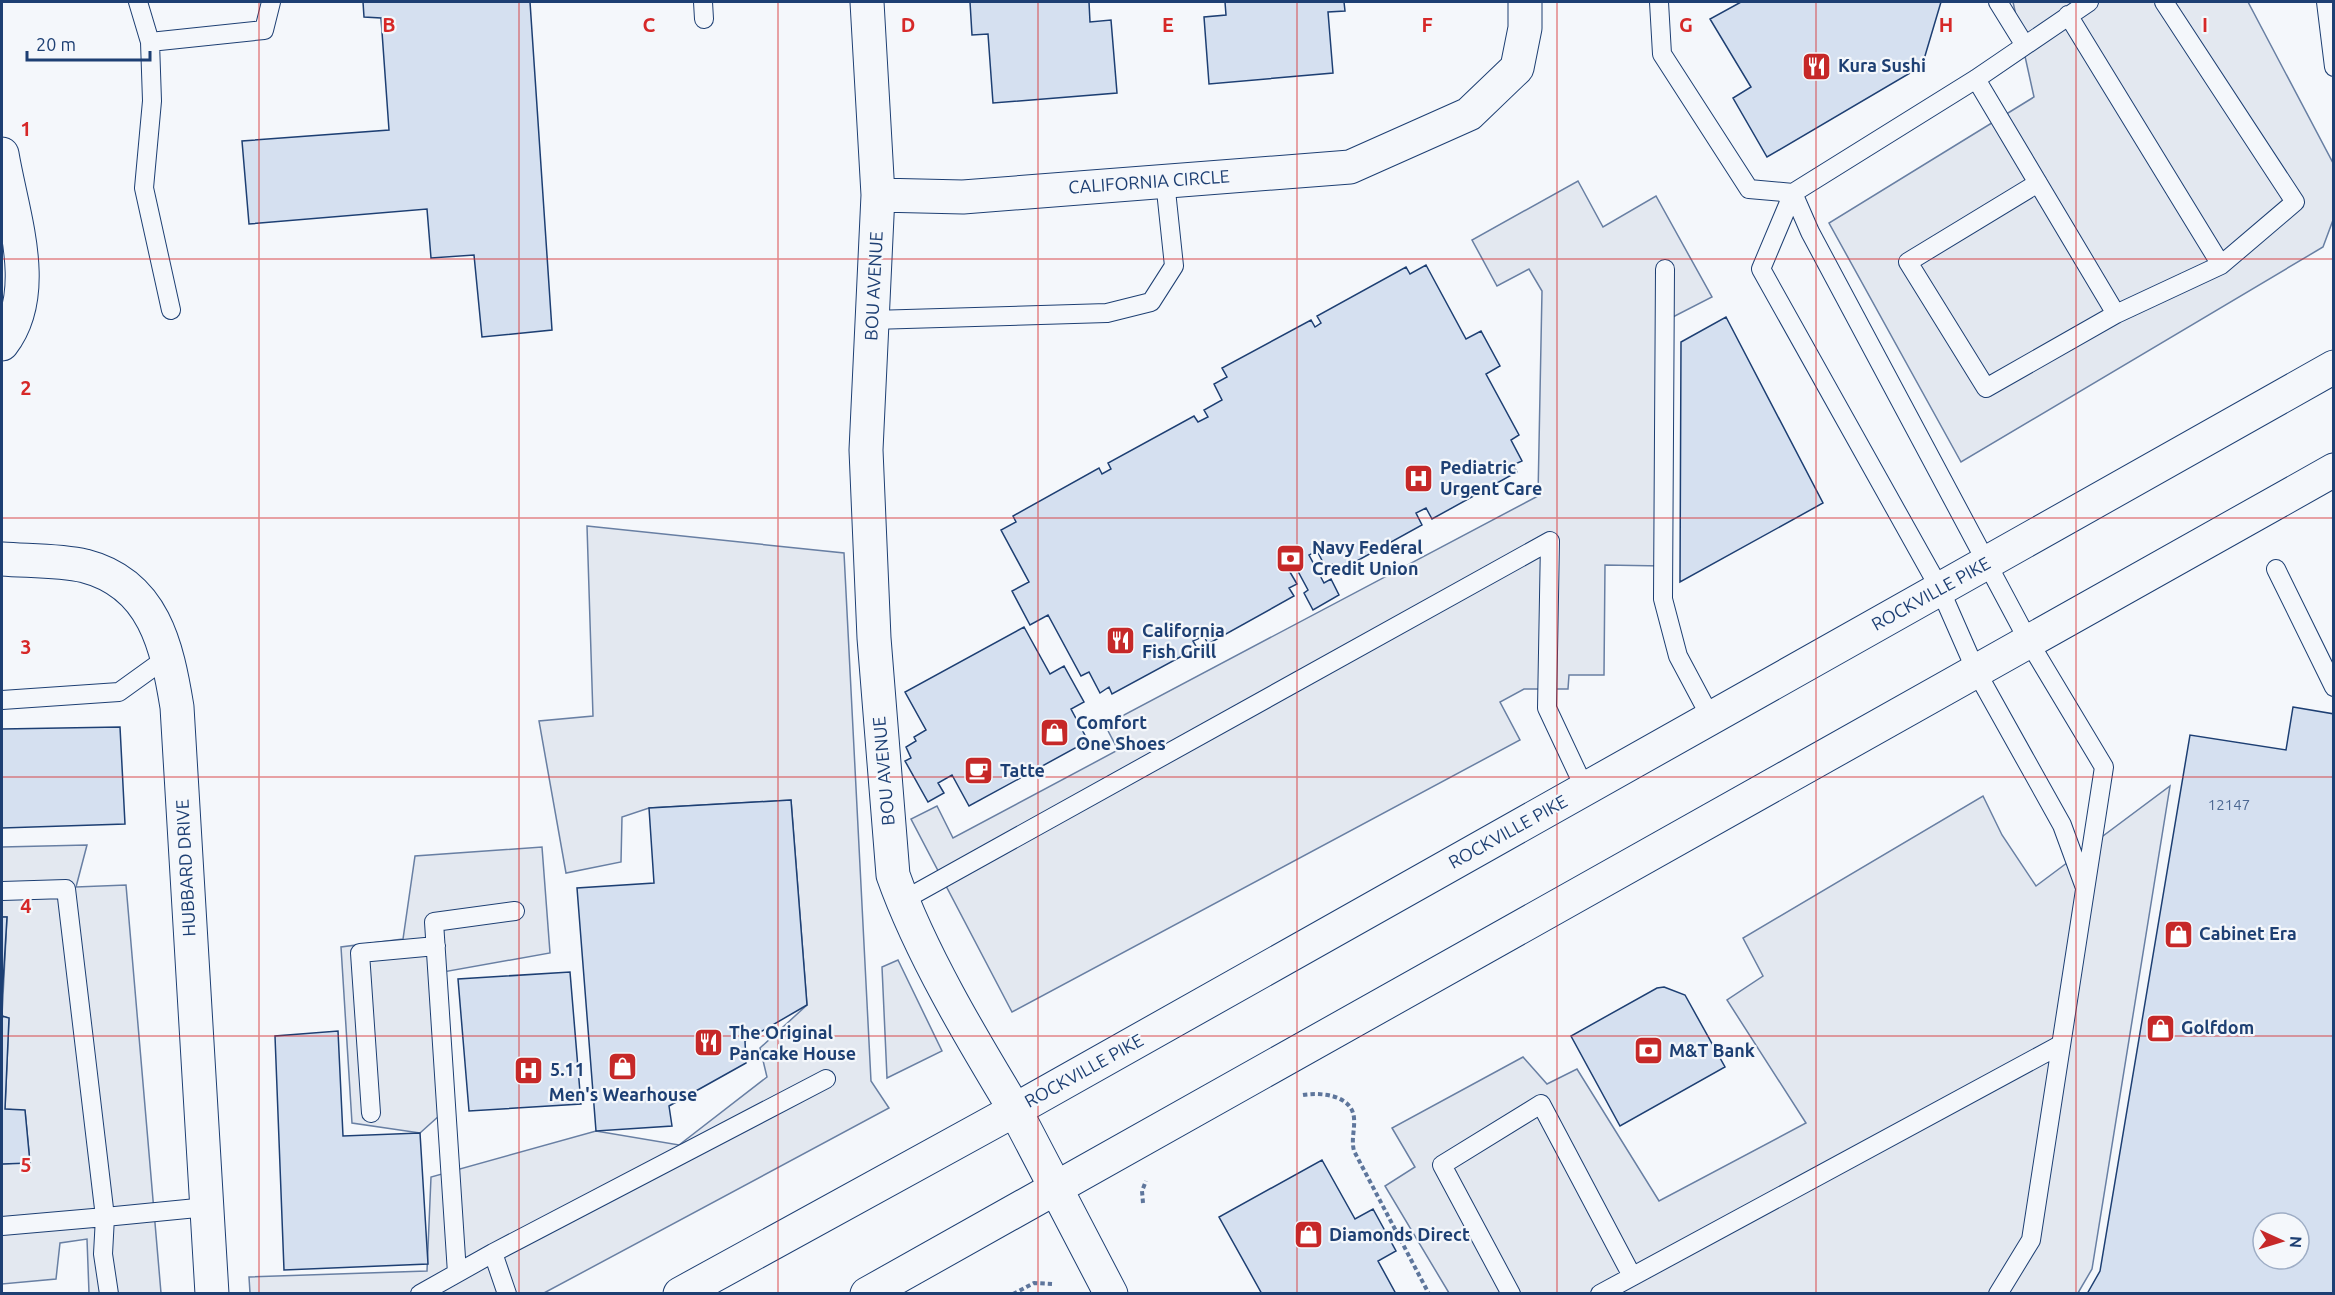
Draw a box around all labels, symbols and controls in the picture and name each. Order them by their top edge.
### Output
text: B [382,13,396,36]
text: C [643,13,656,36]
text: D [901,13,915,36]
text: E [1162,13,1174,36]
text: F [1421,13,1433,36]
text: G [1679,13,1693,36]
text: H [1939,13,1953,36]
text: I [2202,13,2208,36]
scale bar [27,24,150,62]
text: 20 m [36,34,76,54]
restaurant icon: Kura Sushi [1801,50,1833,82]
place label: Kura Sushi [1838,55,1926,75]
text: 1 [20,117,32,140]
street label: CALIFORNIA CIRCLE [1067,165,1230,197]
street label: BOU AVENUE [860,231,886,341]
text: 2 [20,376,32,399]
place label: Pediatric Urgent Care [1440,457,1542,498]
hospital icon: Pediatric Urgent Care [1403,462,1435,494]
place label: Navy Federal Credit Union [1312,537,1423,578]
bank icon: Navy Federal Credit Union [1275,542,1307,574]
street label: ROCKVILLE PIKE [1868,552,1993,634]
place label: California Fish Grill [1142,620,1225,661]
restaurant icon: California Fish Grill [1105,625,1137,657]
text: 3 [20,635,32,658]
place label: Comfort One Shoes [1076,712,1166,753]
street label: BOU AVENUE [868,716,898,826]
shop icon: Comfort One Shoes [1039,717,1071,749]
cafe icon: Tatte [963,755,995,787]
place label: Tatte [1000,760,1045,780]
street label: ROCKVILLE PIKE [1445,790,1570,872]
house number: 12147 [2208,796,2250,813]
street label: HUBBARD DRIVE [171,799,199,937]
text: 4 [20,894,32,917]
shop icon: Cabinet Era [2162,918,2194,950]
place label: Cabinet Era [2199,923,2297,943]
shop icon: Golfdom [2144,1012,2176,1044]
place label: Golfdom [2181,1017,2254,1037]
place label: The Original Pancake House [729,1022,856,1063]
restaurant icon: The Original Pancake House [692,1027,724,1059]
street label: ROCKVILLE PIKE [1021,1029,1146,1111]
bank icon: M&T Bank [1632,1035,1664,1067]
place label: M&T Bank [1669,1040,1755,1060]
shop icon: Men's Wearhouse [607,1050,639,1082]
hospital icon: 5.11 [513,1054,545,1086]
place label: 5.11 [550,1059,585,1079]
place label: Men's Wearhouse [549,1084,697,1104]
text: 5 [20,1153,32,1176]
north arrow [2251,1211,2311,1271]
shop icon: Diamonds Direct [1292,1219,1324,1251]
place label: Diamonds Direct [1329,1224,1470,1244]
text: N [2287,1235,2305,1249]

